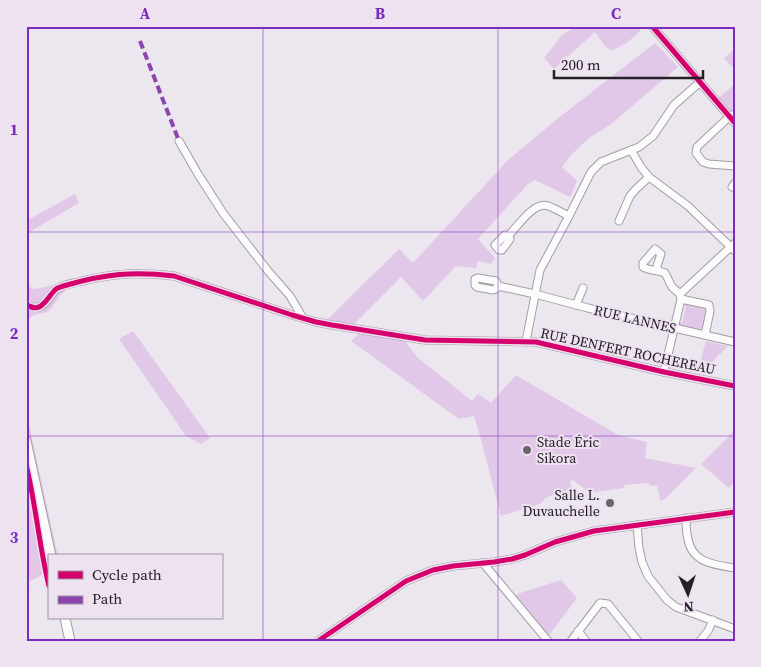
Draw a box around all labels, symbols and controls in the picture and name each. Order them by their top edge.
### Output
text: A [140,2,151,24]
text: B [375,2,386,24]
text: C [611,2,621,24]
scale bar [554,48,702,80]
text: 200 m [561,54,601,75]
text: 1 [10,118,18,140]
street label: RUE LANNES [592,300,678,338]
text: 2 [10,322,19,344]
street label: RUE DENFERT ROCHEREAU [539,323,717,379]
place label: Stade Éric Sikora [537,432,600,468]
marker: Stade Éric Sikora [521,444,533,456]
place label: Salle L. Duvauchelle [523,485,600,521]
marker: Salle L. Duvauchelle [604,497,616,509]
text: 3 [10,526,19,548]
legend [48,554,222,620]
text: Cycle path [92,564,162,585]
north arrow [664,570,714,620]
text: Path [92,588,122,609]
text: N [683,597,694,617]

